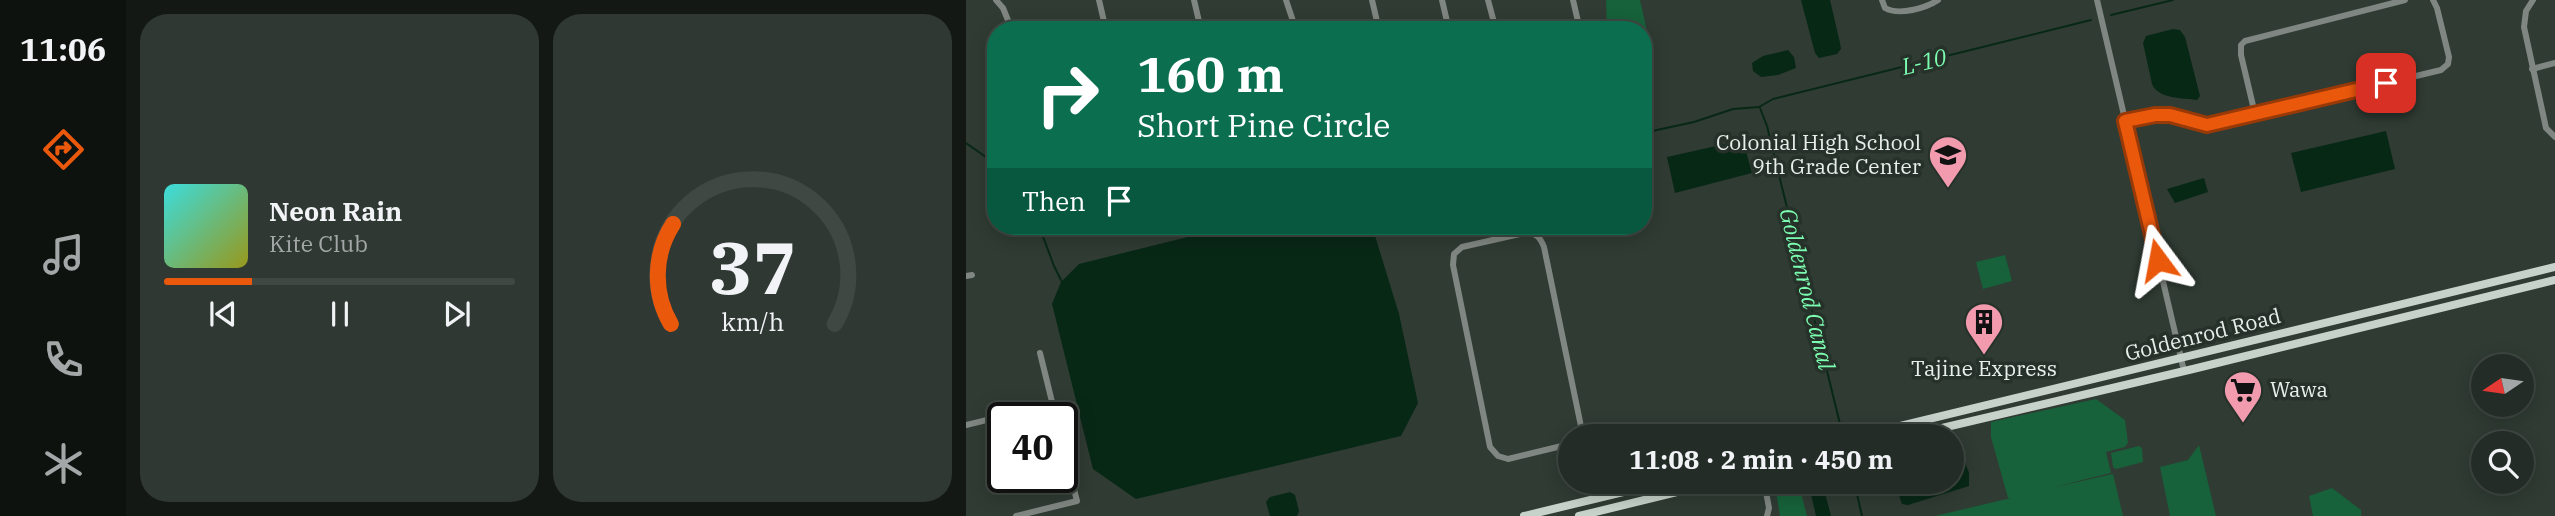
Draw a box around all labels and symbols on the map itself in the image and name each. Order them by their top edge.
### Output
water label: L-10 [1897,41,1950,81]
pin [2356,53,2416,113]
place label: Colonial High School 9th Grade Center [1716,128,1922,180]
school or university icon: Colonial High School 9th Grade Center [1927,134,1969,189]
water label: Goldenrod Canal [1773,205,1843,373]
position arrow [2121,223,2195,297]
building icon: Tajine Express [1963,301,2005,356]
street label: Goldenrod Road [2122,301,2284,367]
place label: Tajine Express [1911,354,2057,382]
north arrow [2471,354,2534,416]
supermarket icon: Wawa [2222,369,2264,424]
place label: Wawa [2270,375,2328,403]
speed limit sign: 40 [987,402,1078,493]

